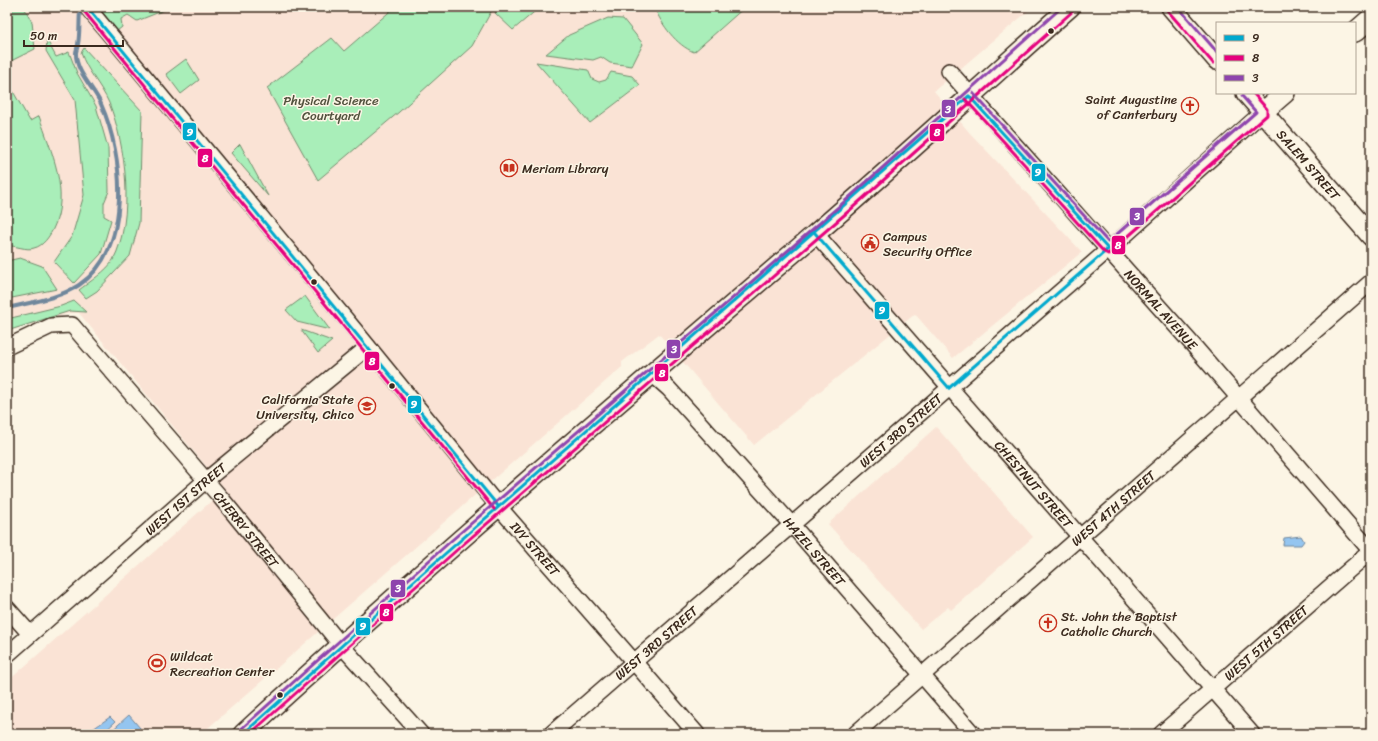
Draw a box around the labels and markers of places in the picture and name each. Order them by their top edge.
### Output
unlabelled marker [1046,26,1056,36]
place label: Saint Augustine of Canterbury [1085,88,1177,126]
church icon: Saint Augustine of Canterbury [1180,96,1200,116]
place label: Meriam Library [522,157,609,180]
library icon: Meriam Library [499,158,519,178]
place label: Campus Security Office [883,225,973,263]
public building icon: Campus Security Office [860,233,880,253]
unlabelled marker [309,277,319,287]
unlabelled marker [387,381,397,391]
place label: California State University, Chico [256,388,354,426]
school or university icon: California State University, Chico [357,396,377,416]
place label: St. John the Baptist Catholic Church [1061,605,1178,643]
church icon: St. John the Baptist Catholic Church [1038,613,1058,633]
place label: Wildcat Recreation Center [170,645,275,683]
sports icon: Wildcat Recreation Center [147,653,167,673]
unlabelled marker [275,690,285,700]

